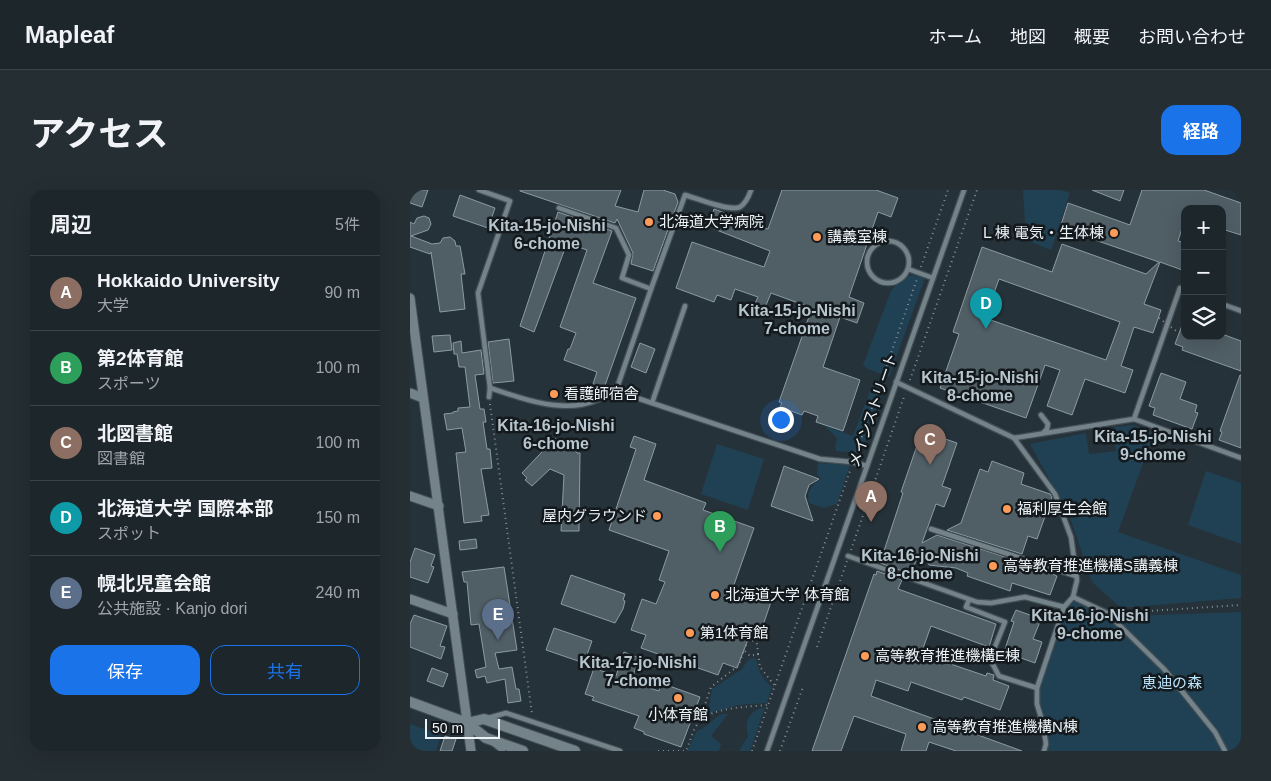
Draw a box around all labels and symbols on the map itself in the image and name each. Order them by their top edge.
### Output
place label: 北海道大学病院 [659,213,764,230]
marker: 北海道大学病院 [643,216,655,228]
district label: Kita-15-jo-Nishi 6-chome [488,217,606,252]
place label: Ｌ棟 電気・生体棟 [980,224,1104,241]
marker: Ｌ棟 電気・生体棟 [1108,227,1120,239]
place label: 講義室棟 [827,228,887,245]
marker: 講義室棟 [811,231,823,243]
pin: D [970,288,1002,329]
district label: Kita-15-jo-Nishi 7-chome [738,302,856,337]
street label: メインストリート [845,350,900,469]
district label: Kita-15-jo-Nishi 8-chome [921,369,1039,404]
place label: 看護師宿舎 [564,385,639,402]
marker: 看護師宿舎 [548,388,560,400]
your location [768,407,794,433]
district label: Kita-16-jo-Nishi 6-chome [497,417,615,452]
pin: C [914,424,946,465]
district label: Kita-15-jo-Nishi 9-chome [1094,428,1212,463]
pin: A [855,481,887,522]
place label: 福利厚生会館 [1017,500,1107,517]
marker: 福利厚生会館 [1001,503,1013,515]
place label: 屋内グラウンド [542,507,647,524]
marker: 屋内グラウンド [651,510,663,522]
pin: B [704,511,736,552]
district label: Kita-16-jo-Nishi 8-chome [861,547,979,582]
place label: 高等教育推進機構S講義棟 [1003,557,1178,574]
marker: 高等教育推進機構S講義棟 [987,560,999,572]
place label: 北海道大学 体育館 [725,586,849,603]
marker: 北海道大学 体育館 [709,589,721,601]
pin: E [482,599,514,640]
district label: Kita-16-jo-Nishi 9-chome [1031,607,1149,642]
place label: 第1体育館 [700,624,768,641]
marker: 第1体育館 [684,627,696,639]
place label: 高等教育推進機構E棟 [875,647,1020,664]
marker: 高等教育推進機構E棟 [859,650,871,662]
district label: Kita-17-jo-Nishi 7-chome [579,654,697,689]
park label: 恵迪の森 [1142,674,1202,691]
marker: 小体育館 [672,692,684,704]
place label: 小体育館 [648,706,708,723]
scale bar [425,716,500,739]
place label: 高等教育推進機構N棟 [932,718,1078,735]
marker: 高等教育推進機構N棟 [916,721,928,733]

